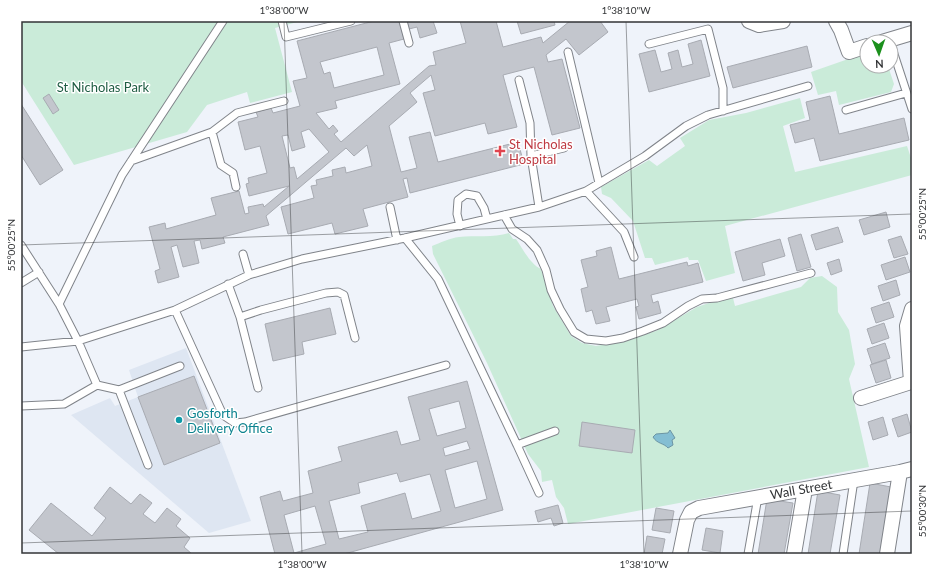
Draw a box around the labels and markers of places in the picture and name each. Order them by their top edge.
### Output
place label: St Nicholas Hospital [509,136,573,167]
marker: St Nicholas Hospital [494,145,506,157]
place label: Gosforth Delivery Office [187,405,273,436]
marker: Gosforth Delivery Office [174,415,184,425]

